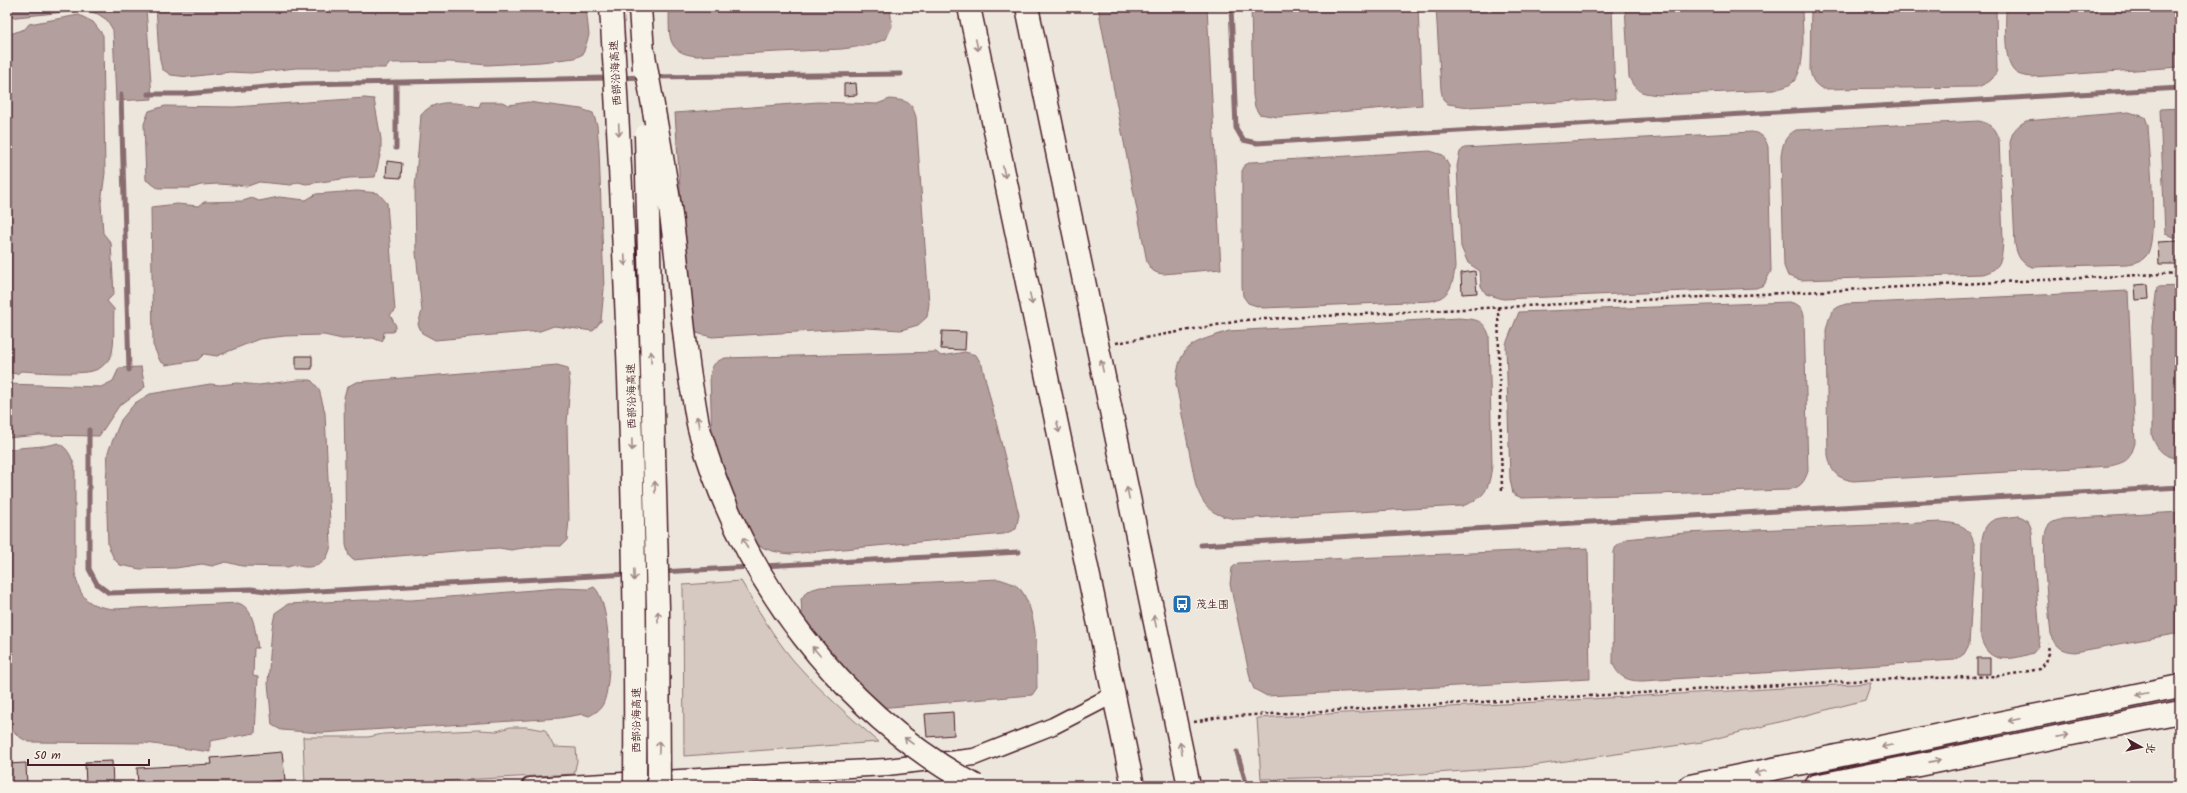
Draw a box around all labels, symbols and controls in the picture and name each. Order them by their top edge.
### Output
one-way arrow [974,38,982,51]
street label: 西部沿海高速 [605,40,627,106]
one-way arrow [615,123,622,136]
one-way arrow [1001,165,1009,178]
one-way arrow [621,253,629,266]
one-way arrow [1028,293,1036,306]
one-way arrow [648,351,655,364]
one-way arrow [1097,360,1105,373]
street label: 西部沿海高速 [622,363,642,429]
one-way arrow [694,416,702,429]
one-way arrow [1055,420,1063,433]
one-way arrow [628,438,635,451]
one-way arrow [651,481,659,494]
one-way arrow [1124,487,1132,500]
one-way arrow [741,537,748,549]
one-way arrow [630,568,638,581]
bus stop icon: 茂生围 [1171,593,1193,615]
place label: 茂生围 [1196,596,1229,614]
one-way arrow [654,611,662,624]
one-way arrow [1150,614,1158,627]
one-way arrow [811,646,820,657]
street label: 西部沿海高速 [628,687,646,753]
one-way arrow [2136,690,2149,698]
one-way arrow [2008,716,2021,724]
north arrow [2121,727,2161,767]
one-way arrow [2056,731,2069,739]
one-way arrow [904,737,915,746]
scale bar [28,741,149,767]
one-way arrow [655,741,663,754]
one-way arrow [1177,742,1185,755]
one-way arrow [1881,742,1894,750]
text: 北 [2140,742,2160,755]
text: 50 m [34,746,61,765]
one-way arrow [1928,757,1941,765]
one-way arrow [1754,768,1767,776]

